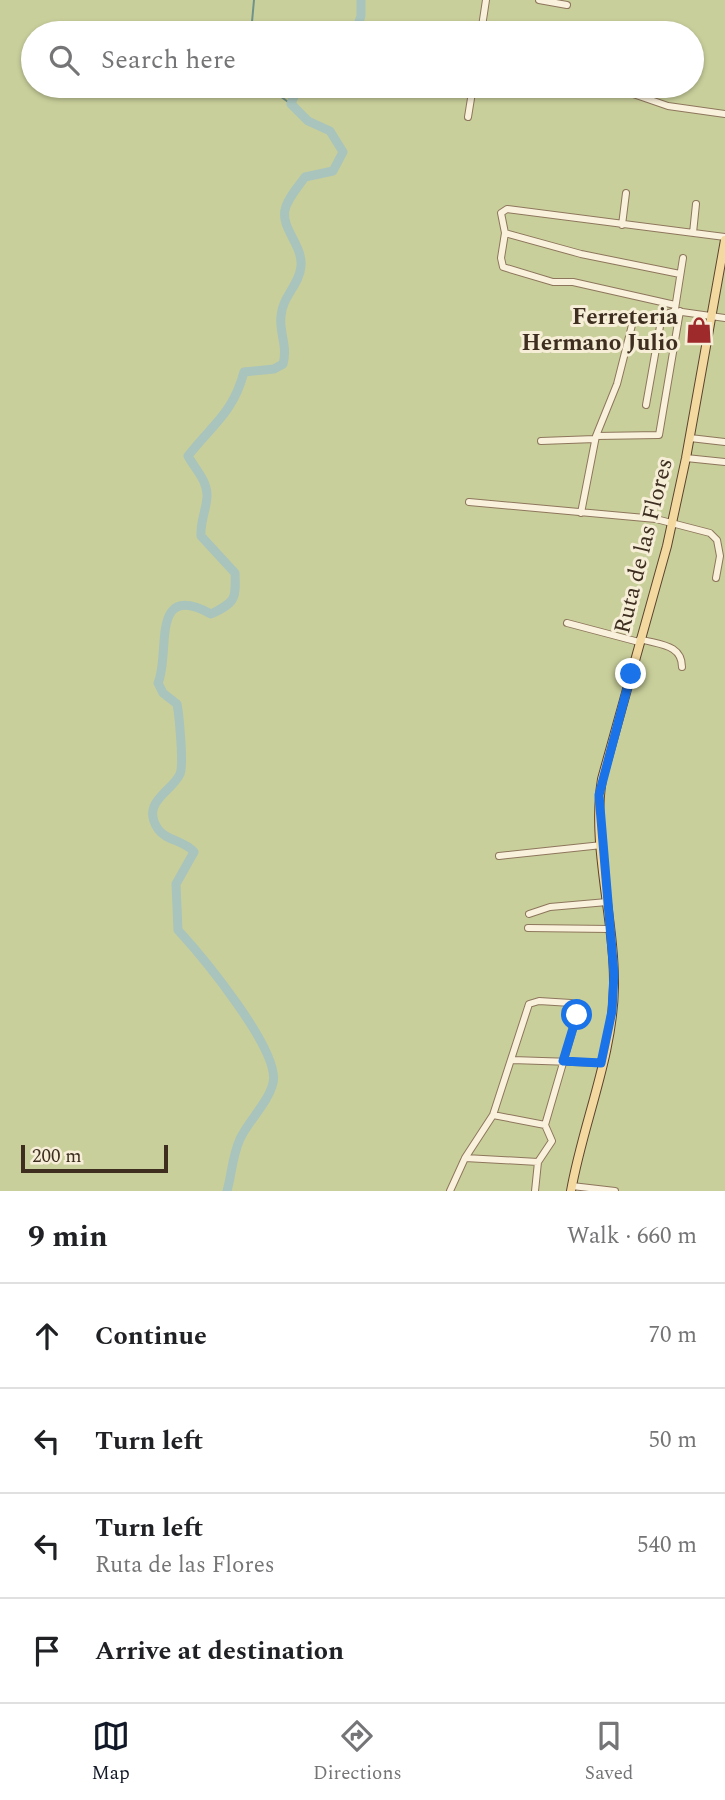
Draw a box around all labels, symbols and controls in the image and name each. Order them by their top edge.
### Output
search box [21,21,704,98]
text: Search here [101,40,236,80]
icon: search [45,41,83,79]
place label: Ferreteria Hermano Julio [522,300,678,361]
shop icon: Ferreteria Hermano Julio [684,315,714,345]
street label: Ruta de las Flores [605,455,683,637]
route end [615,658,646,689]
route start [561,999,592,1030]
scale bar [21,1142,168,1174]
text: 200 m [32,1142,82,1171]
text: 9 min [28,1214,108,1260]
text: Walk · 660 m [567,1219,697,1254]
text: Continue [95,1316,207,1356]
icon: ahead [28,1317,66,1355]
text: 70 m [648,1318,697,1353]
text: Turn left [95,1421,203,1461]
icon: left [28,1422,66,1460]
text: 50 m [648,1423,697,1458]
text: Turn left [95,1508,203,1548]
icon: left [28,1527,66,1565]
text: 540 m [637,1528,697,1563]
text: Ruta de las Flores [95,1548,275,1583]
text: Arrive at destination [95,1631,344,1671]
icon: arrive [28,1632,66,1670]
tab: Map [92,1717,130,1788]
tab: Directions [313,1717,402,1788]
tab: Saved [585,1717,633,1788]

